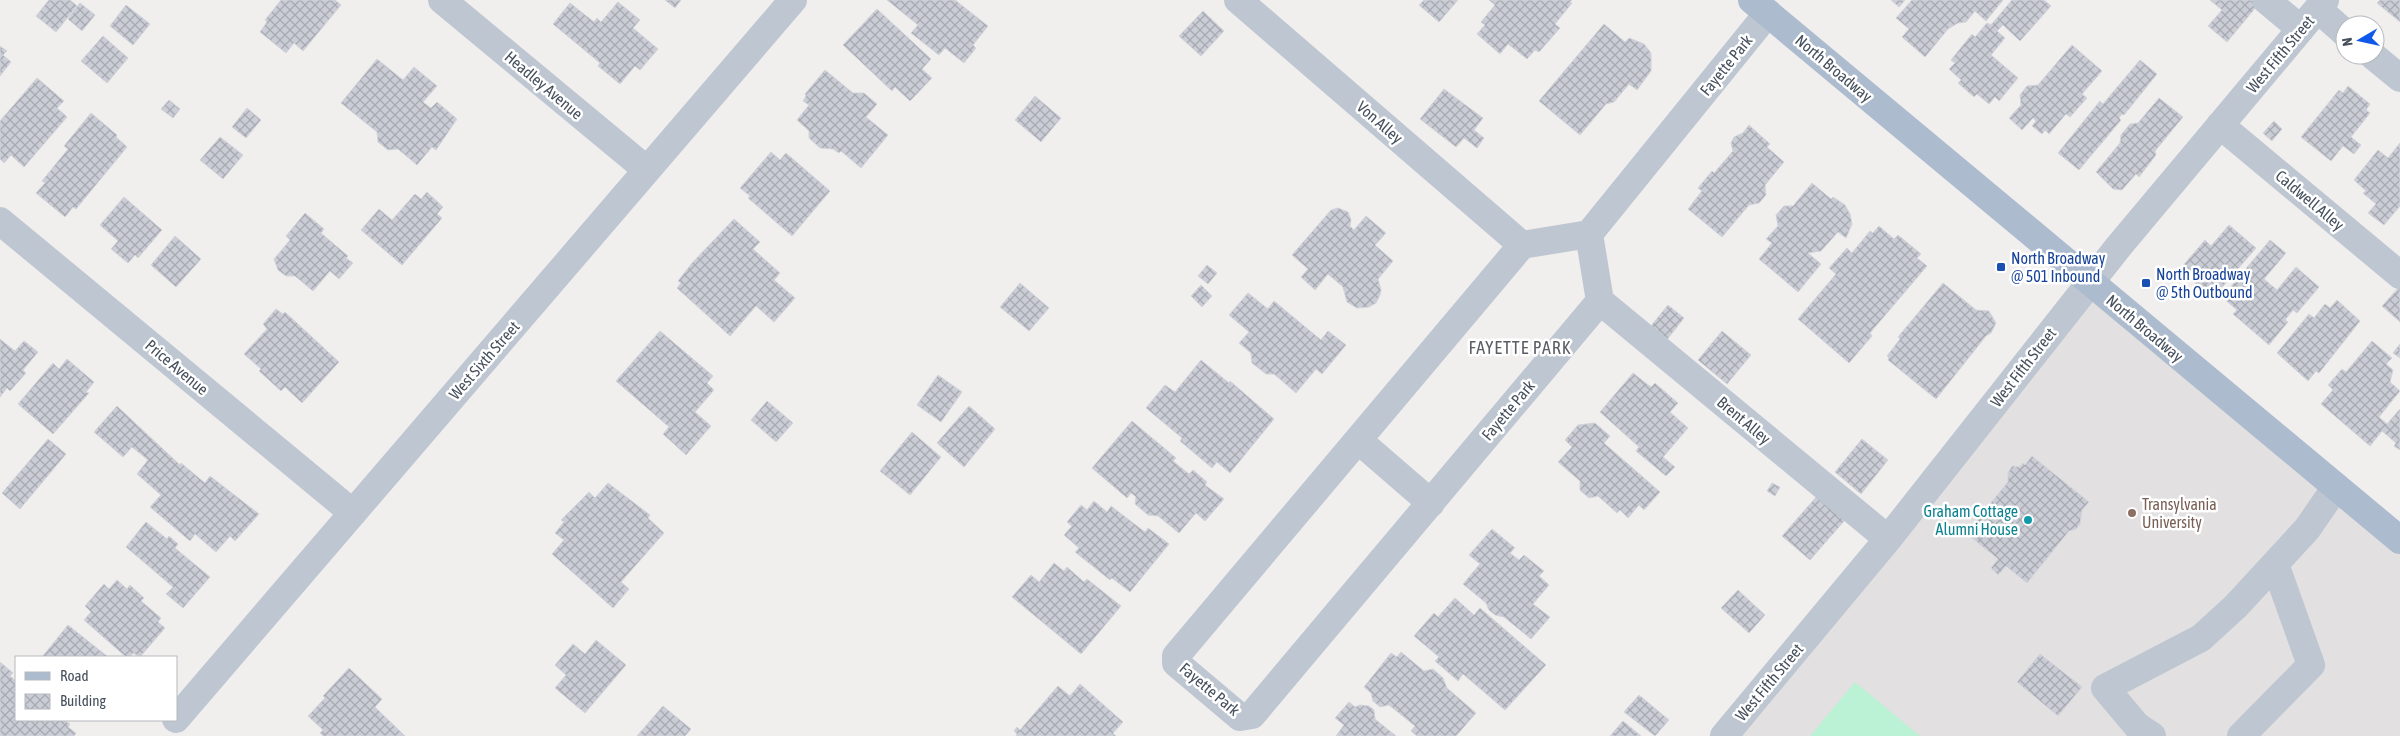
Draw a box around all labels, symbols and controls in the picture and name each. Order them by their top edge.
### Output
street label: West Fifth Street [2243,12,2318,96]
north arrow [2335,15,2385,65]
street label: Fayette Park [1696,31,1757,99]
street label: North Broadway [1791,31,1876,106]
text: N [2339,37,2356,47]
street label: Headley Avenue [501,47,586,123]
street label: Von Alley [1353,97,1407,148]
street label: Caldwell Alley [2272,166,2348,235]
place label: North Broadway @ 501 Inbound [2011,249,2106,285]
marker: North Broadway @ 501 Inbound [1995,261,2007,273]
place label: North Broadway @ 5th Outbound [2156,265,2253,301]
marker: North Broadway @ 5th Outbound [2140,277,2152,289]
street label: North Broadway [2102,291,2187,366]
street label: West Sixth Street [445,317,523,403]
street label: West Fifth Street [1987,324,2060,410]
street label: Price Avenue [142,336,212,398]
district label: FAYETTE PARK [1468,337,1572,358]
street label: Fayette Park [1478,376,1539,444]
street label: Brent Alley [1713,393,1775,448]
place label: Transylvania University [2142,495,2217,532]
place label: Graham Cottage Alumni House [1924,502,2018,538]
marker: Transylvania University [2126,507,2138,519]
marker: Graham Cottage Alumni House [2022,514,2034,526]
street label: West Fifth Street [1732,640,1807,724]
legend [15,656,178,721]
street label: Fayette Park [1176,659,1244,720]
text: Road [60,667,89,684]
text: Building [60,692,106,709]

